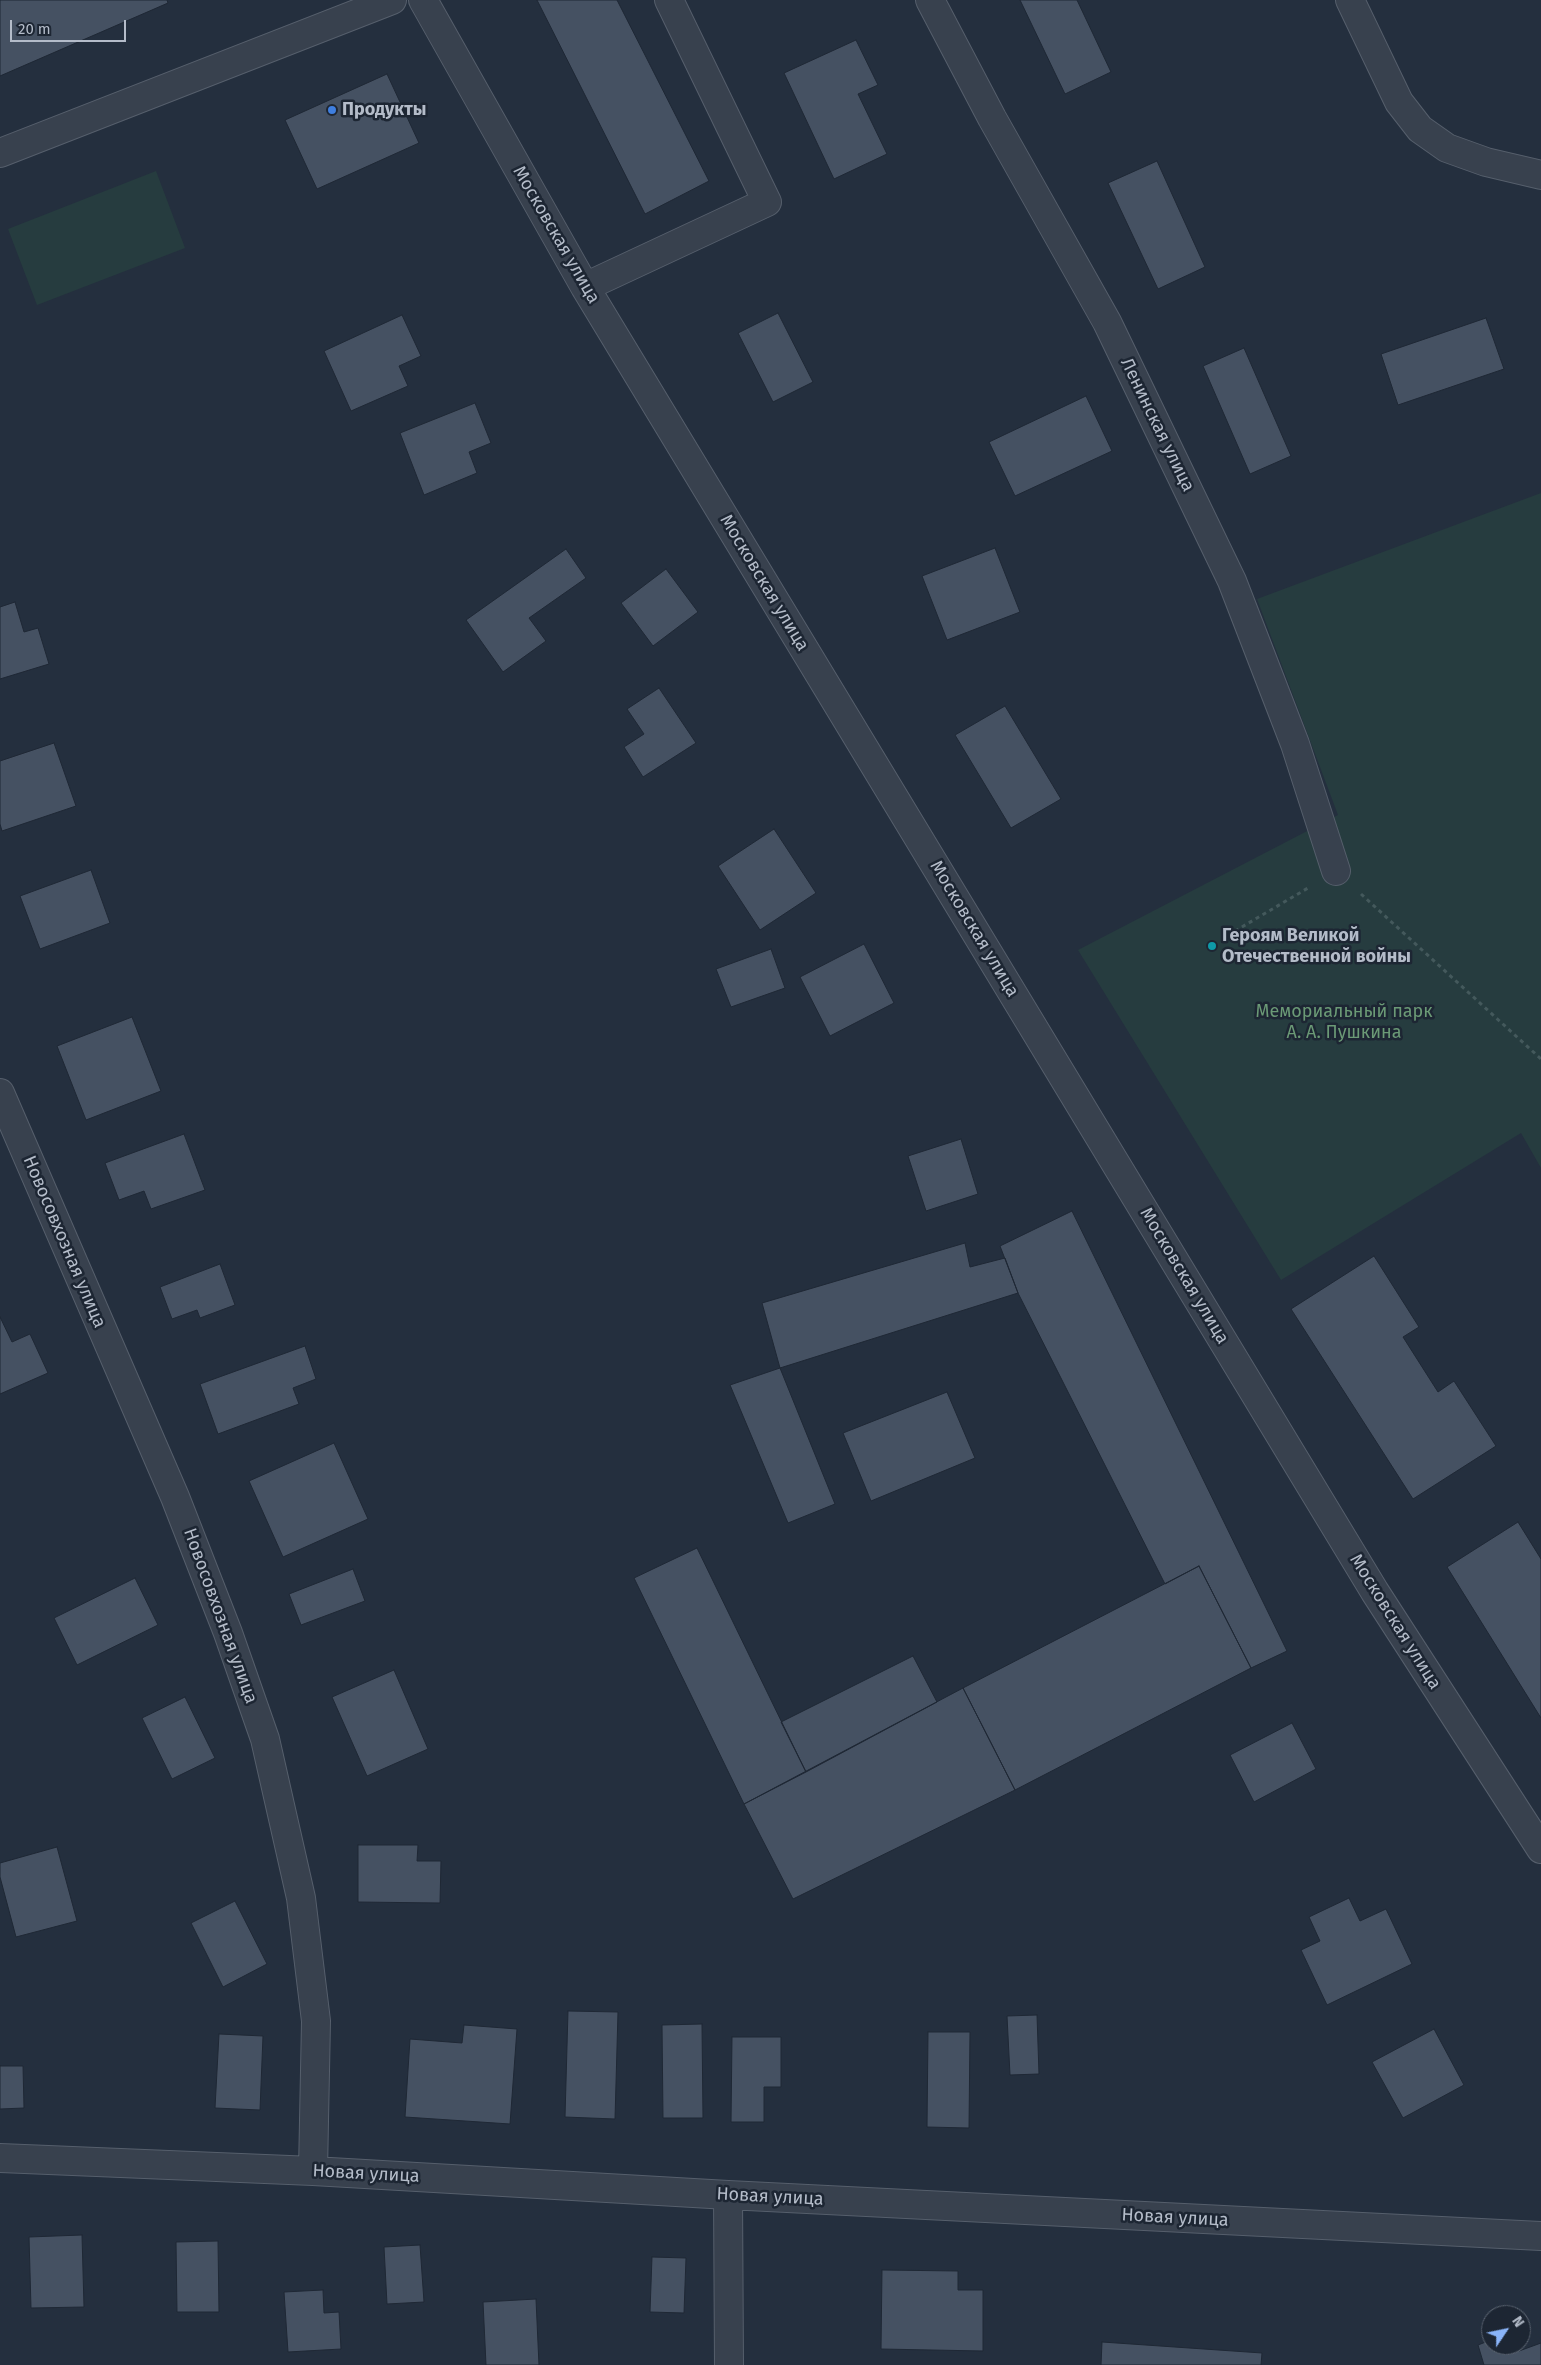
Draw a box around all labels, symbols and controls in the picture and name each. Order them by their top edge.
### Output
scale bar [12,10,129,42]
text: 20 m [18,20,51,38]
place label: Продукты [342,99,426,121]
marker: Продукты [326,104,338,116]
street label: Московская улица [508,162,604,308]
street label: Ленинская улица [1115,355,1199,495]
street label: Московская улица [715,511,813,655]
street label: Московская улица [925,857,1023,1001]
place label: Героям Великой Отечественной войны [1222,925,1411,968]
marker: Героям Великой Отечественной войны [1206,940,1218,952]
park label: Мемориальный парк А. А. Пушкина [1255,1001,1433,1044]
street label: Новосовхозная улица [18,1153,110,1331]
street label: Московская улица [1135,1204,1233,1348]
street label: Новосовхозная улица [178,1525,262,1707]
street label: Московская улица [1345,1550,1445,1694]
street label: Новая улица [312,2160,420,2188]
street label: Новая улица [716,2183,824,2211]
street label: Новая улица [1121,2204,1229,2232]
north arrow [1481,2305,1531,2355]
text: N [1508,2313,1528,2330]

